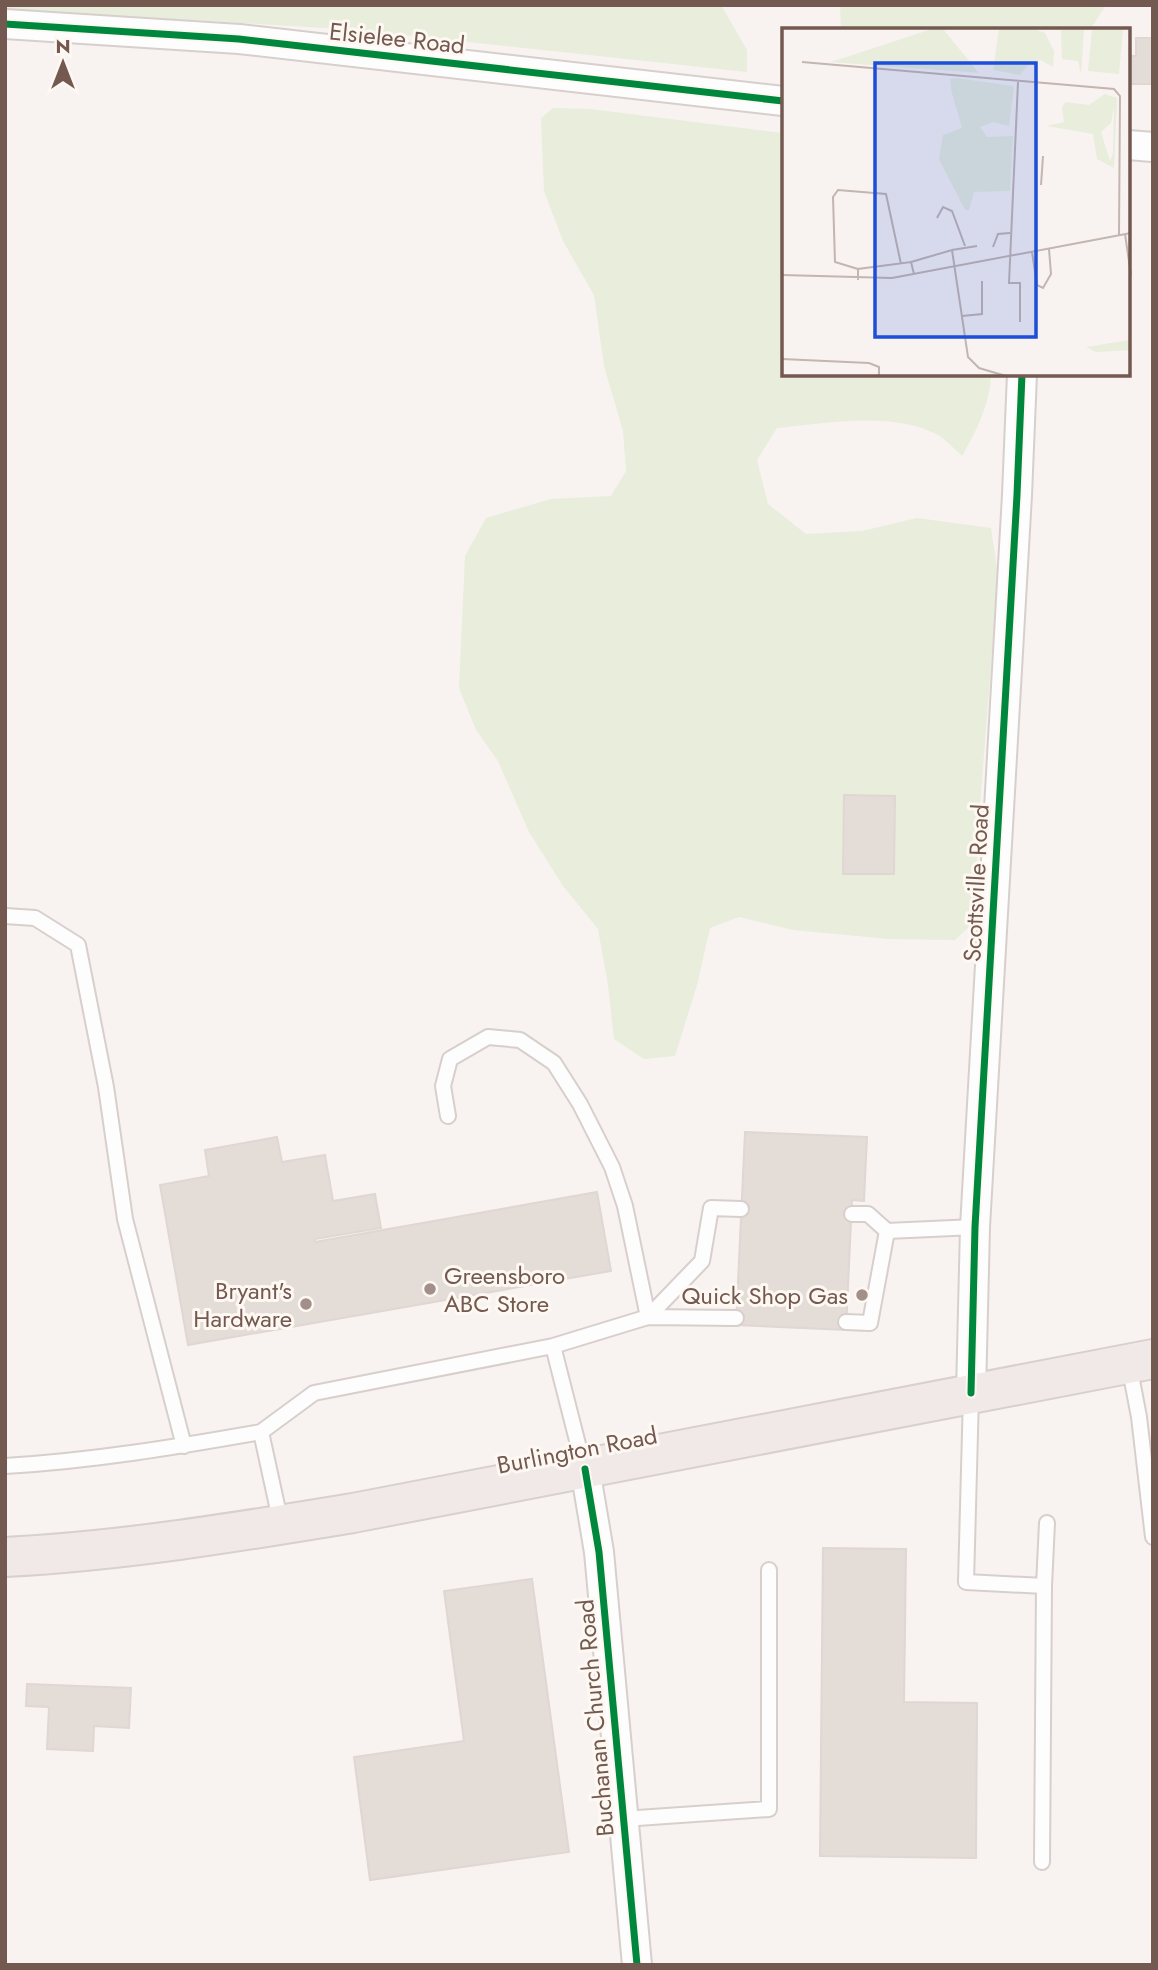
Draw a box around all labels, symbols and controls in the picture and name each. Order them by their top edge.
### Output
street label: Elsielee Road [327,13,467,63]
north arrow [28,28,98,98]
inset map [782,28,1130,376]
text: N [55,33,71,60]
street label: Scottsville Road [954,803,998,963]
place label: Greensboro ABC Store [444,1258,565,1321]
place label: Bryant's Hardware [193,1273,292,1336]
place label: Quick Shop Gas [681,1278,848,1313]
marker: Greensboro ABC Store [422,1281,438,1297]
marker: Quick Shop Gas [854,1287,870,1303]
marker: Bryant's Hardware [298,1296,314,1312]
street label: Burlington Road [494,1417,660,1483]
street label: Buchanan Church Road [567,1598,623,1838]

